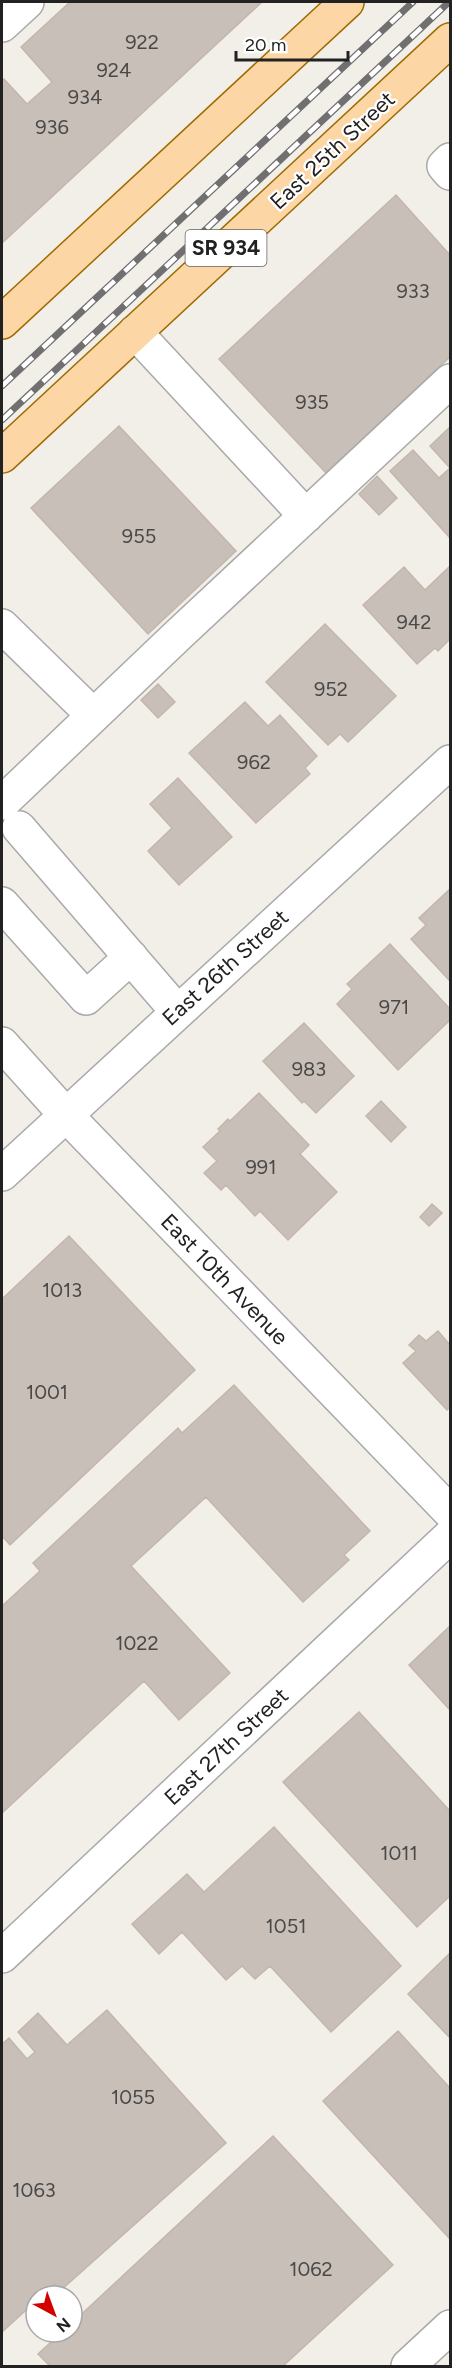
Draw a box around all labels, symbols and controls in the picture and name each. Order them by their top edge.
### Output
scale bar [236,24,348,62]
house number: 922 [125,30,159,54]
text: 20 m [245,34,286,56]
house number: 924 [97,58,131,82]
house number: 934 [68,85,102,109]
street label: East 25th Street [264,86,400,215]
house number: 936 [35,115,69,139]
road number: SR 934 [186,230,266,266]
house number: 933 [396,279,430,303]
house number: 935 [295,390,329,414]
house number: 955 [122,524,156,548]
house number: 942 [397,610,431,634]
house number: 952 [314,677,348,701]
house number: 962 [237,750,271,774]
street label: East 26th Street [157,904,294,1031]
house number: 971 [379,995,409,1019]
house number: 983 [292,1057,326,1081]
house number: 991 [246,1155,276,1179]
street label: East 10th Avenue [155,1208,294,1351]
house number: 1013 [42,1278,82,1302]
house number: 1001 [26,1380,68,1404]
house number: 1022 [115,1631,159,1655]
street label: East 27th Street [159,1682,294,1811]
house number: 1011 [380,1841,418,1865]
house number: 1051 [266,1914,306,1938]
house number: 1055 [111,2085,155,2109]
house number: 1063 [12,2178,56,2202]
house number: 1062 [289,2257,333,2281]
north arrow [24,2284,84,2344]
text: N [53,2314,74,2336]

